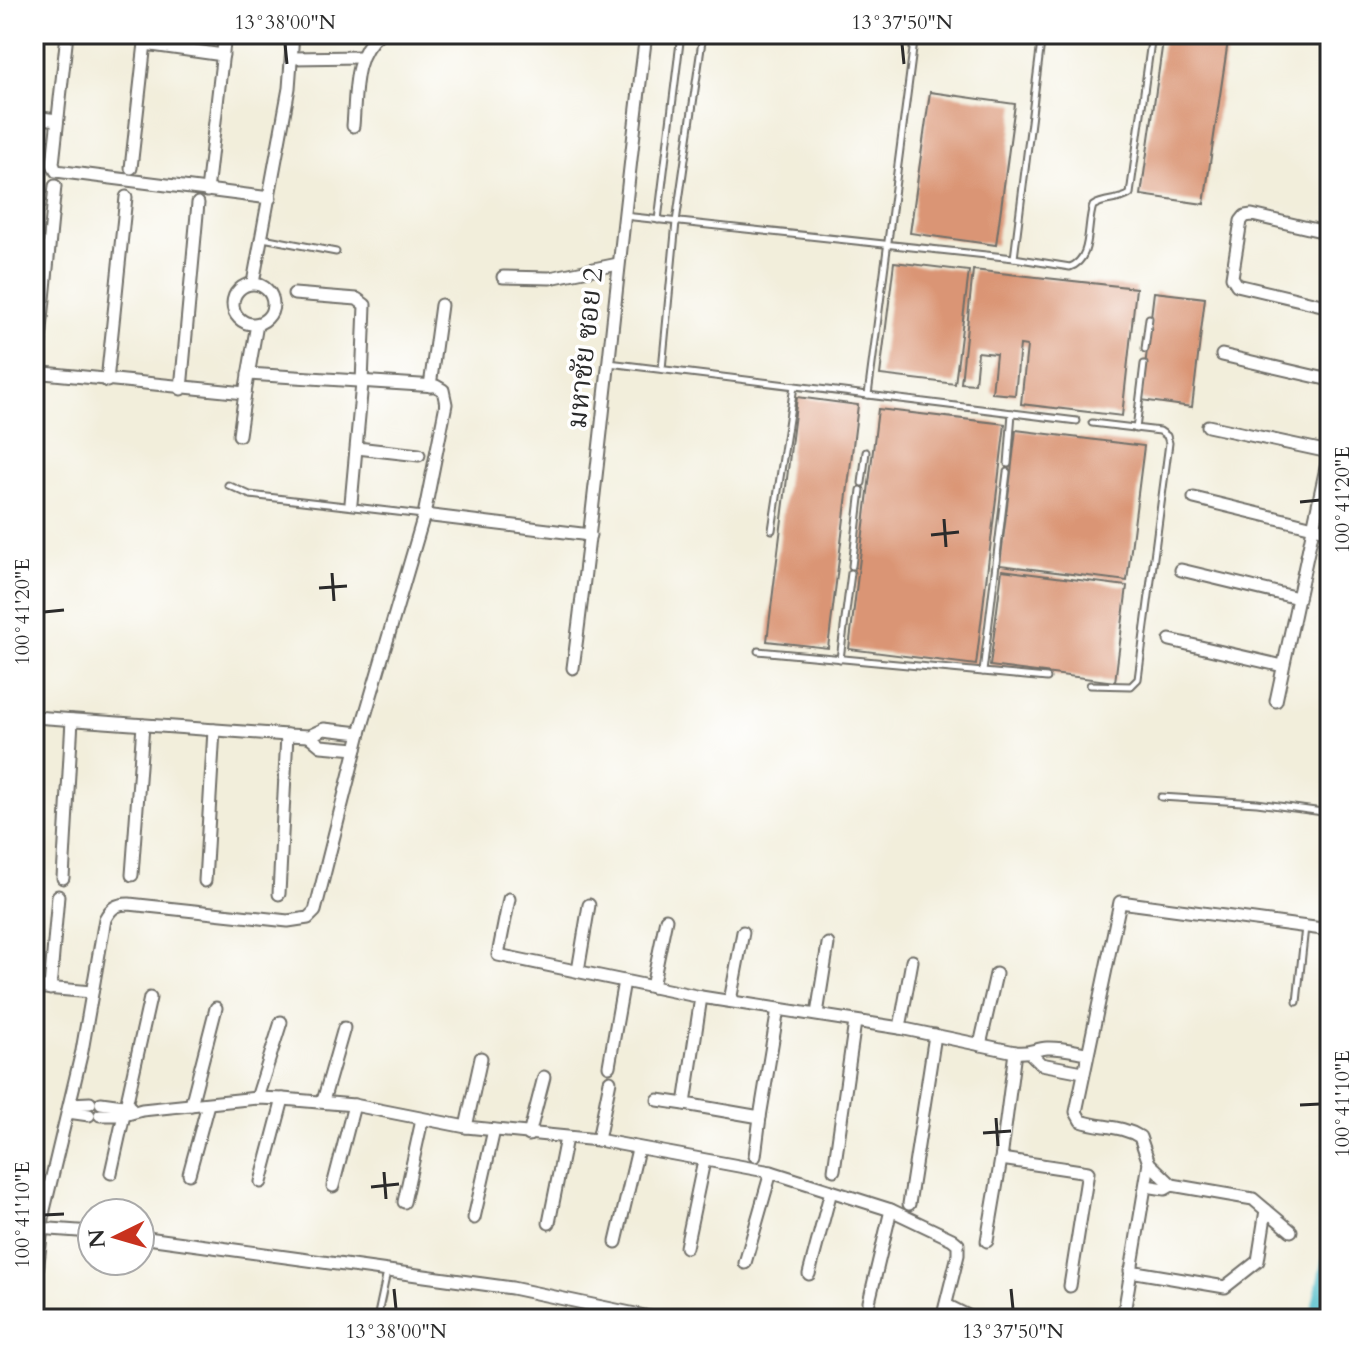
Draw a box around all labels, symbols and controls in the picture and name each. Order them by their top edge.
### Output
text: 13°38'00"N [234,9,336,36]
text: 13°37'50"N [851,9,953,36]
street label: มหาชัย ซอย 2 [558,265,612,431]
text: 100°41'20"E [1329,447,1356,553]
text: 100°41'20"E [9,559,36,665]
text: 100°41'10"E [1329,1051,1356,1157]
text: 100°41'10"E [9,1162,36,1268]
north arrow [76,1197,156,1277]
text: N [81,1228,113,1249]
text: 13°38'00"N [345,1318,447,1345]
text: 13°37'50"N [962,1318,1064,1345]

